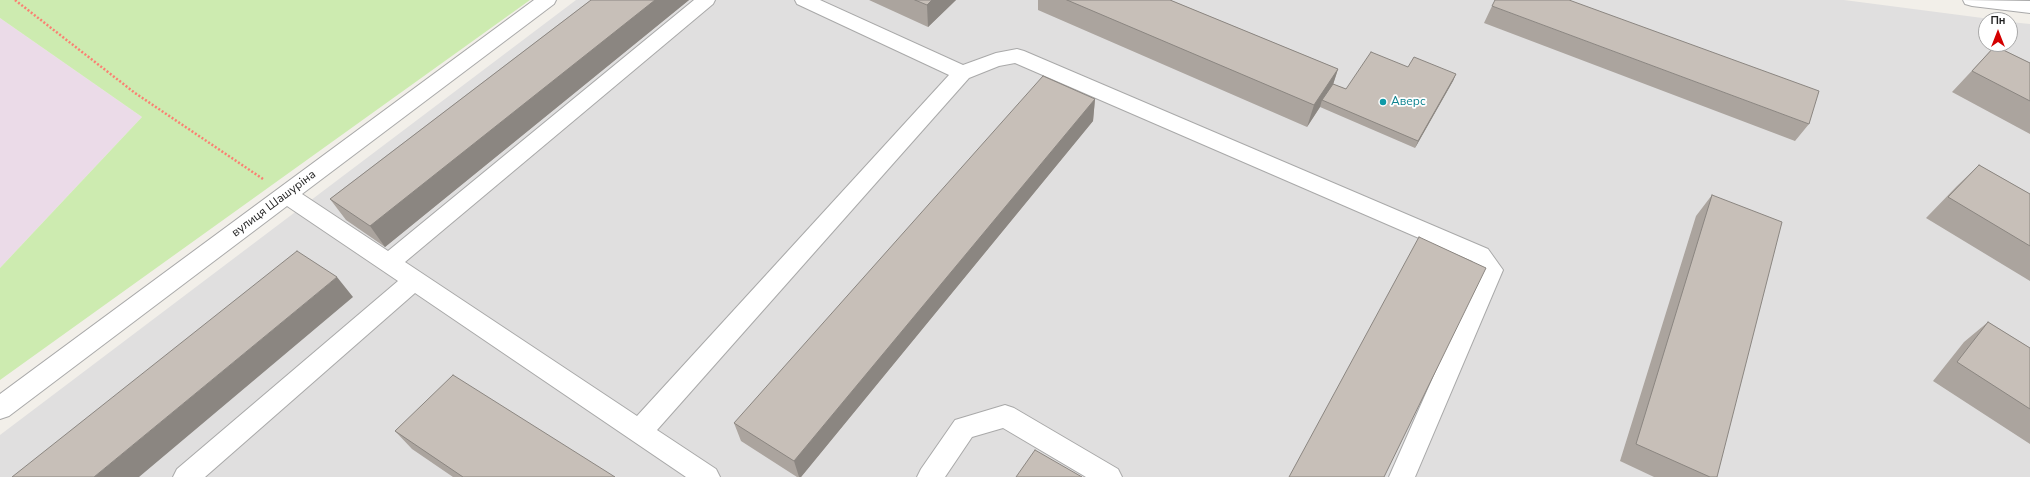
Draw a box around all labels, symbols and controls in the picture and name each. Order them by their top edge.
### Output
north arrow [1978,12,2018,52]
text: Пн [1990,13,2006,28]
place label: Аверс [1391,95,1426,109]
marker: Аверс [1378,97,1388,107]
street label: вулиця Шашуріна [229,168,319,240]

